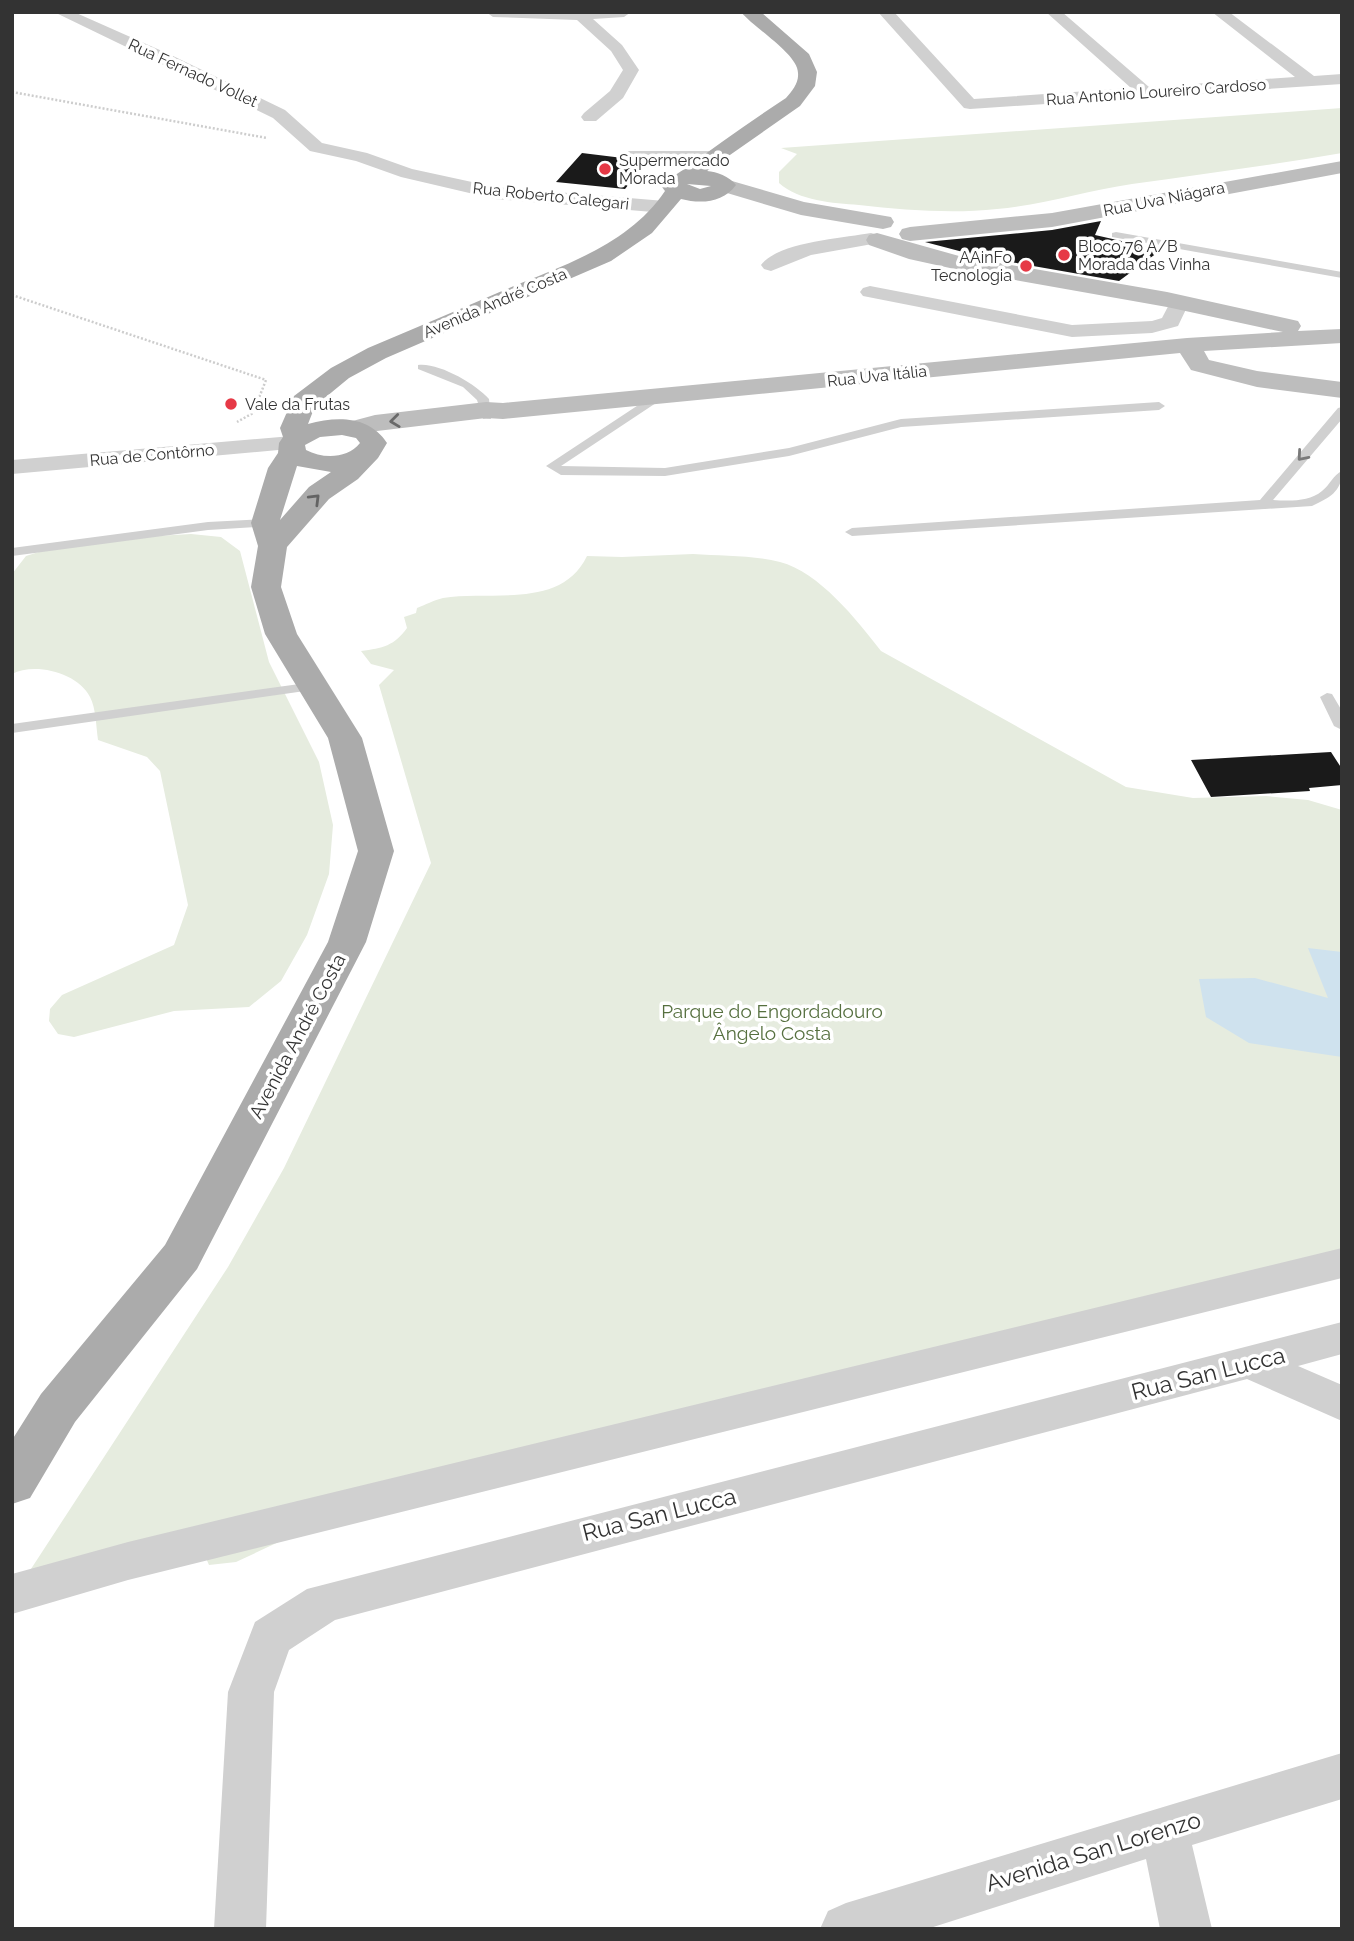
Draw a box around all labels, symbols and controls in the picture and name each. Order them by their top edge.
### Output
street label: Rua Fernado Vollet [125,35,261,112]
street label: Rua Antonio Loureiro Cardoso [1045,75,1267,109]
place label: Supermercado Morada [619,151,730,188]
marker: Supermercado Morada [597,161,613,177]
street label: Rua Roberto Calegari [472,178,630,214]
street label: Rua Uva Niágara [1102,178,1226,220]
place label: Bloco 76 A/B Morada das Vinha [1078,237,1210,274]
marker: Bloco 76 A/B Morada das Vinha [1056,247,1072,263]
place label: AAinFo Tecnologia [931,248,1012,285]
marker: AAinFo Tecnologia [1018,258,1034,274]
street label: Avenida André Costa [420,264,570,342]
street label: Rua Uva Itália [826,361,928,391]
place label: Vale da Frutas [245,395,350,414]
marker: Vale da Frutas [223,396,239,412]
one-way arrow [390,413,401,428]
street label: Rua de Contôrno [89,440,215,470]
one-way arrow [1298,448,1310,461]
one-way arrow [306,494,319,507]
street label: Avenida André Costa [244,950,350,1122]
park label: Parque do Engordadouro Ângelo Costa [661,1000,883,1044]
street label: Rua San Lucca [1128,1341,1288,1405]
street label: Rua San Lucca [579,1482,739,1546]
street label: Avenida San Lorenzo [982,1805,1204,1897]

